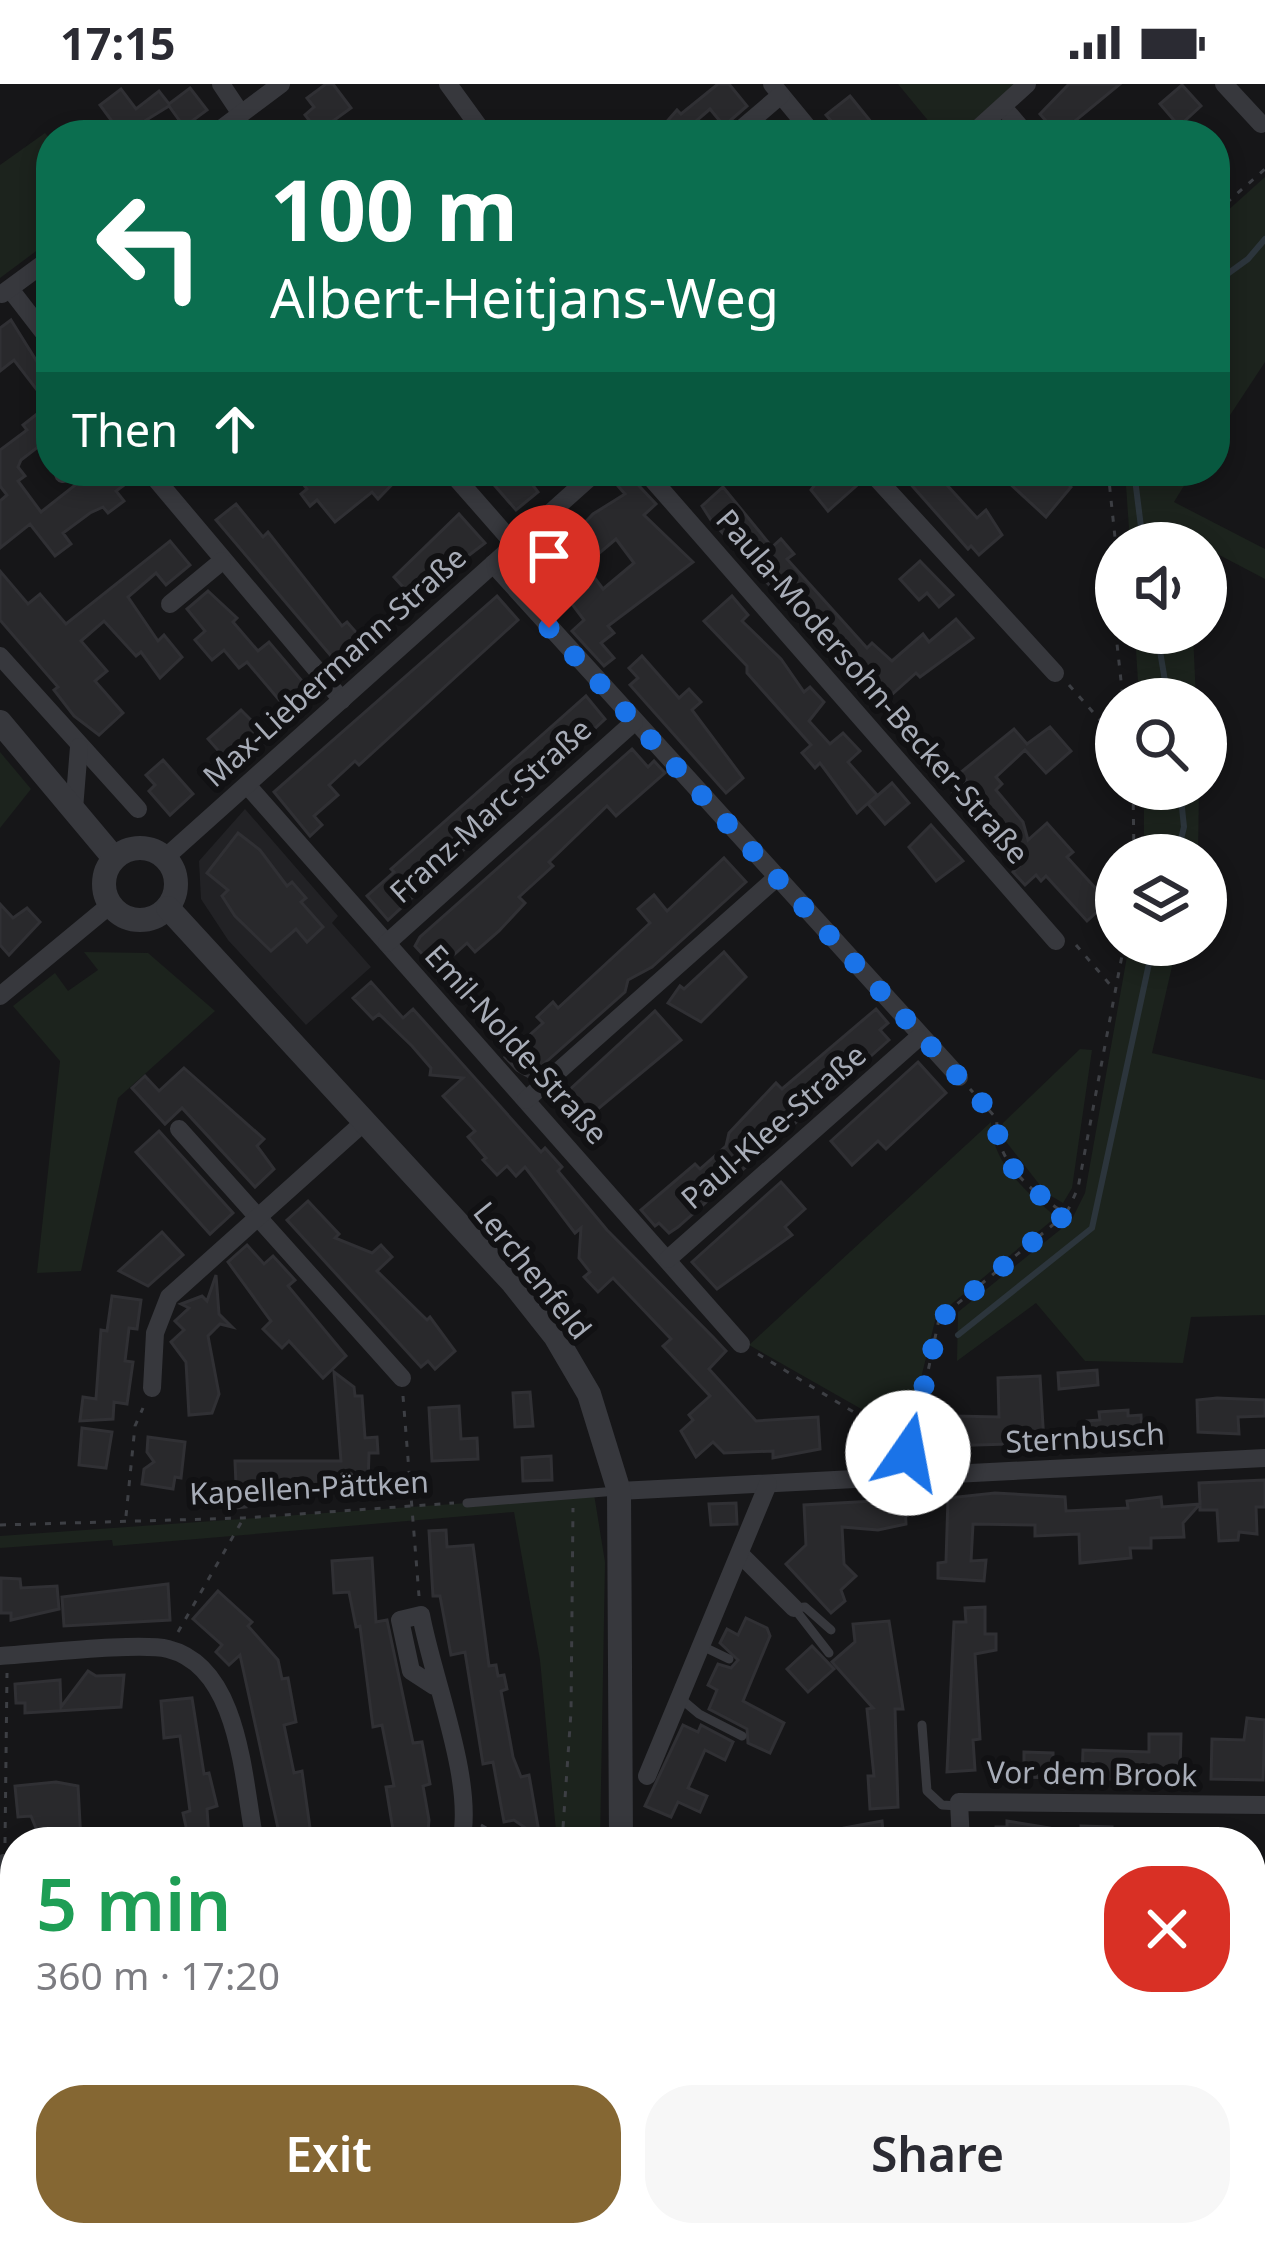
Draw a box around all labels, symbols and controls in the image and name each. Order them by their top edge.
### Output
text: 17:15 [60,12,176,73]
text: 100 m [270,151,518,266]
icon: left [72,168,228,324]
text: Albert-Heitjans-Weg [270,260,779,334]
icon: ahead [202,396,268,462]
text: Then [72,399,178,460]
street label: Paula-Modersohn-Becker-Straße [707,500,1039,872]
pin [498,505,600,628]
map controls [1095,522,1227,966]
button: sound [1095,522,1227,654]
icon: arrive [516,523,582,589]
street label: Max-Liebermann-Straße [194,537,474,795]
button: search [1095,678,1227,810]
street label: Franz-Marc-Straße [380,708,600,912]
button: layers [1095,834,1227,966]
street label: Emil-Nolde-Straße [416,935,618,1153]
street label: Paul-Klee-Straße [672,1034,874,1218]
street label: Lerchenfeld [465,1192,601,1348]
position arrow [845,1390,971,1516]
street label: Sternbusch [1004,1412,1166,1462]
street label: Kapellen-Pättken [188,1460,430,1514]
street label: Vor dem Brook [986,1751,1198,1795]
text: 5 min [36,1854,231,1952]
button: close [1104,1866,1230,1992]
text: 360 m · 17:20 [36,1948,280,2001]
button: Exit [36,2085,621,2223]
button: Share [645,2085,1230,2223]

